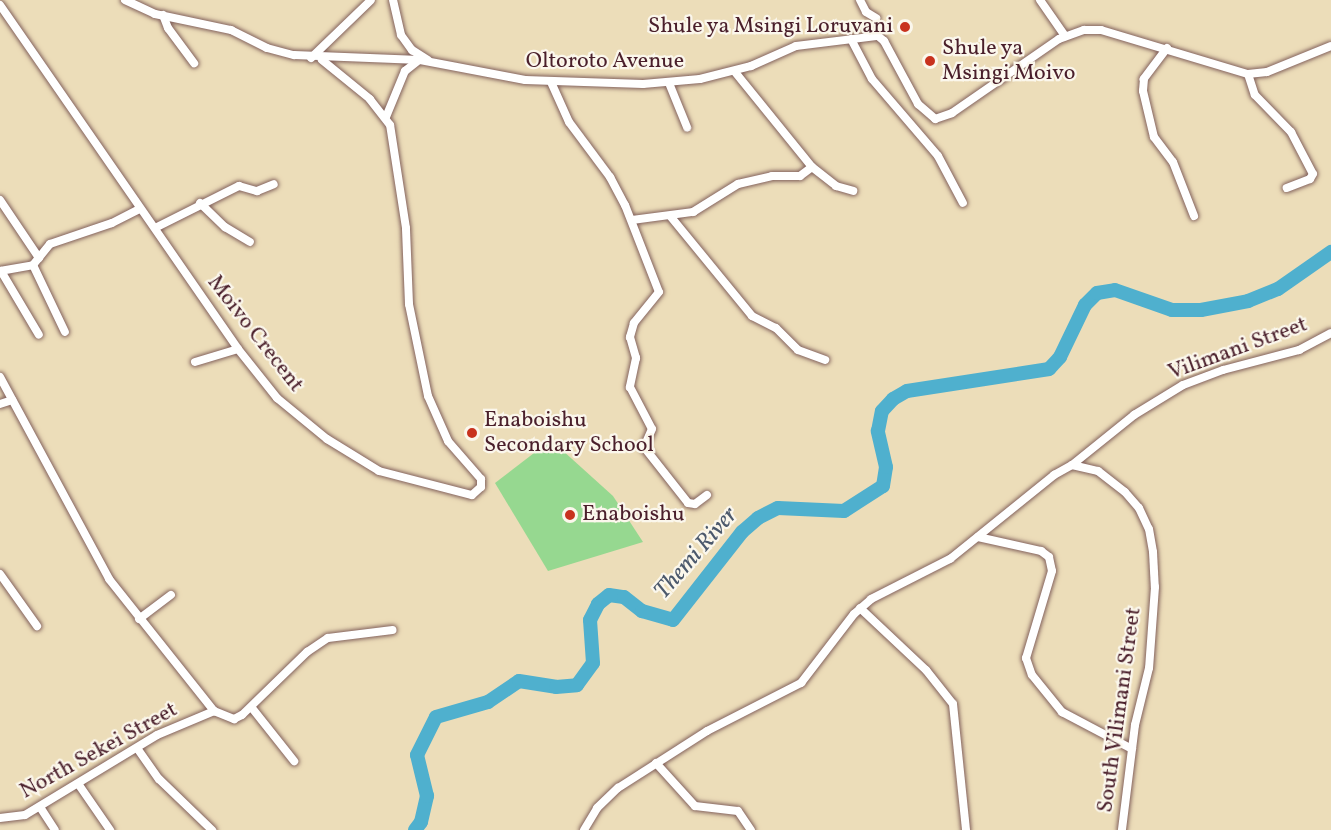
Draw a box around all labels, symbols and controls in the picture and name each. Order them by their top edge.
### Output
place label: Shule ya Msingi Loruvani [647,14,893,40]
marker: Shule ya Msingi Loruvani [898,20,912,34]
place label: Shule ya Msingi Moivo [942,35,1075,86]
street label: Oltoroto Avenue [526,49,684,75]
marker: Shule ya Msingi Moivo [923,54,937,68]
street label: Moivo Crecent [201,270,309,398]
street label: Vilimani Street [1165,312,1311,386]
place label: Enaboishu Secondary School [484,407,654,458]
marker: Enaboishu Secondary School [465,426,479,440]
place label: Enaboishu [582,502,685,528]
water label: Themi River [649,502,745,606]
marker: Enaboishu [563,508,577,522]
street label: South Vilimani Street [1092,605,1148,815]
street label: North Sekei Street [16,697,182,805]

